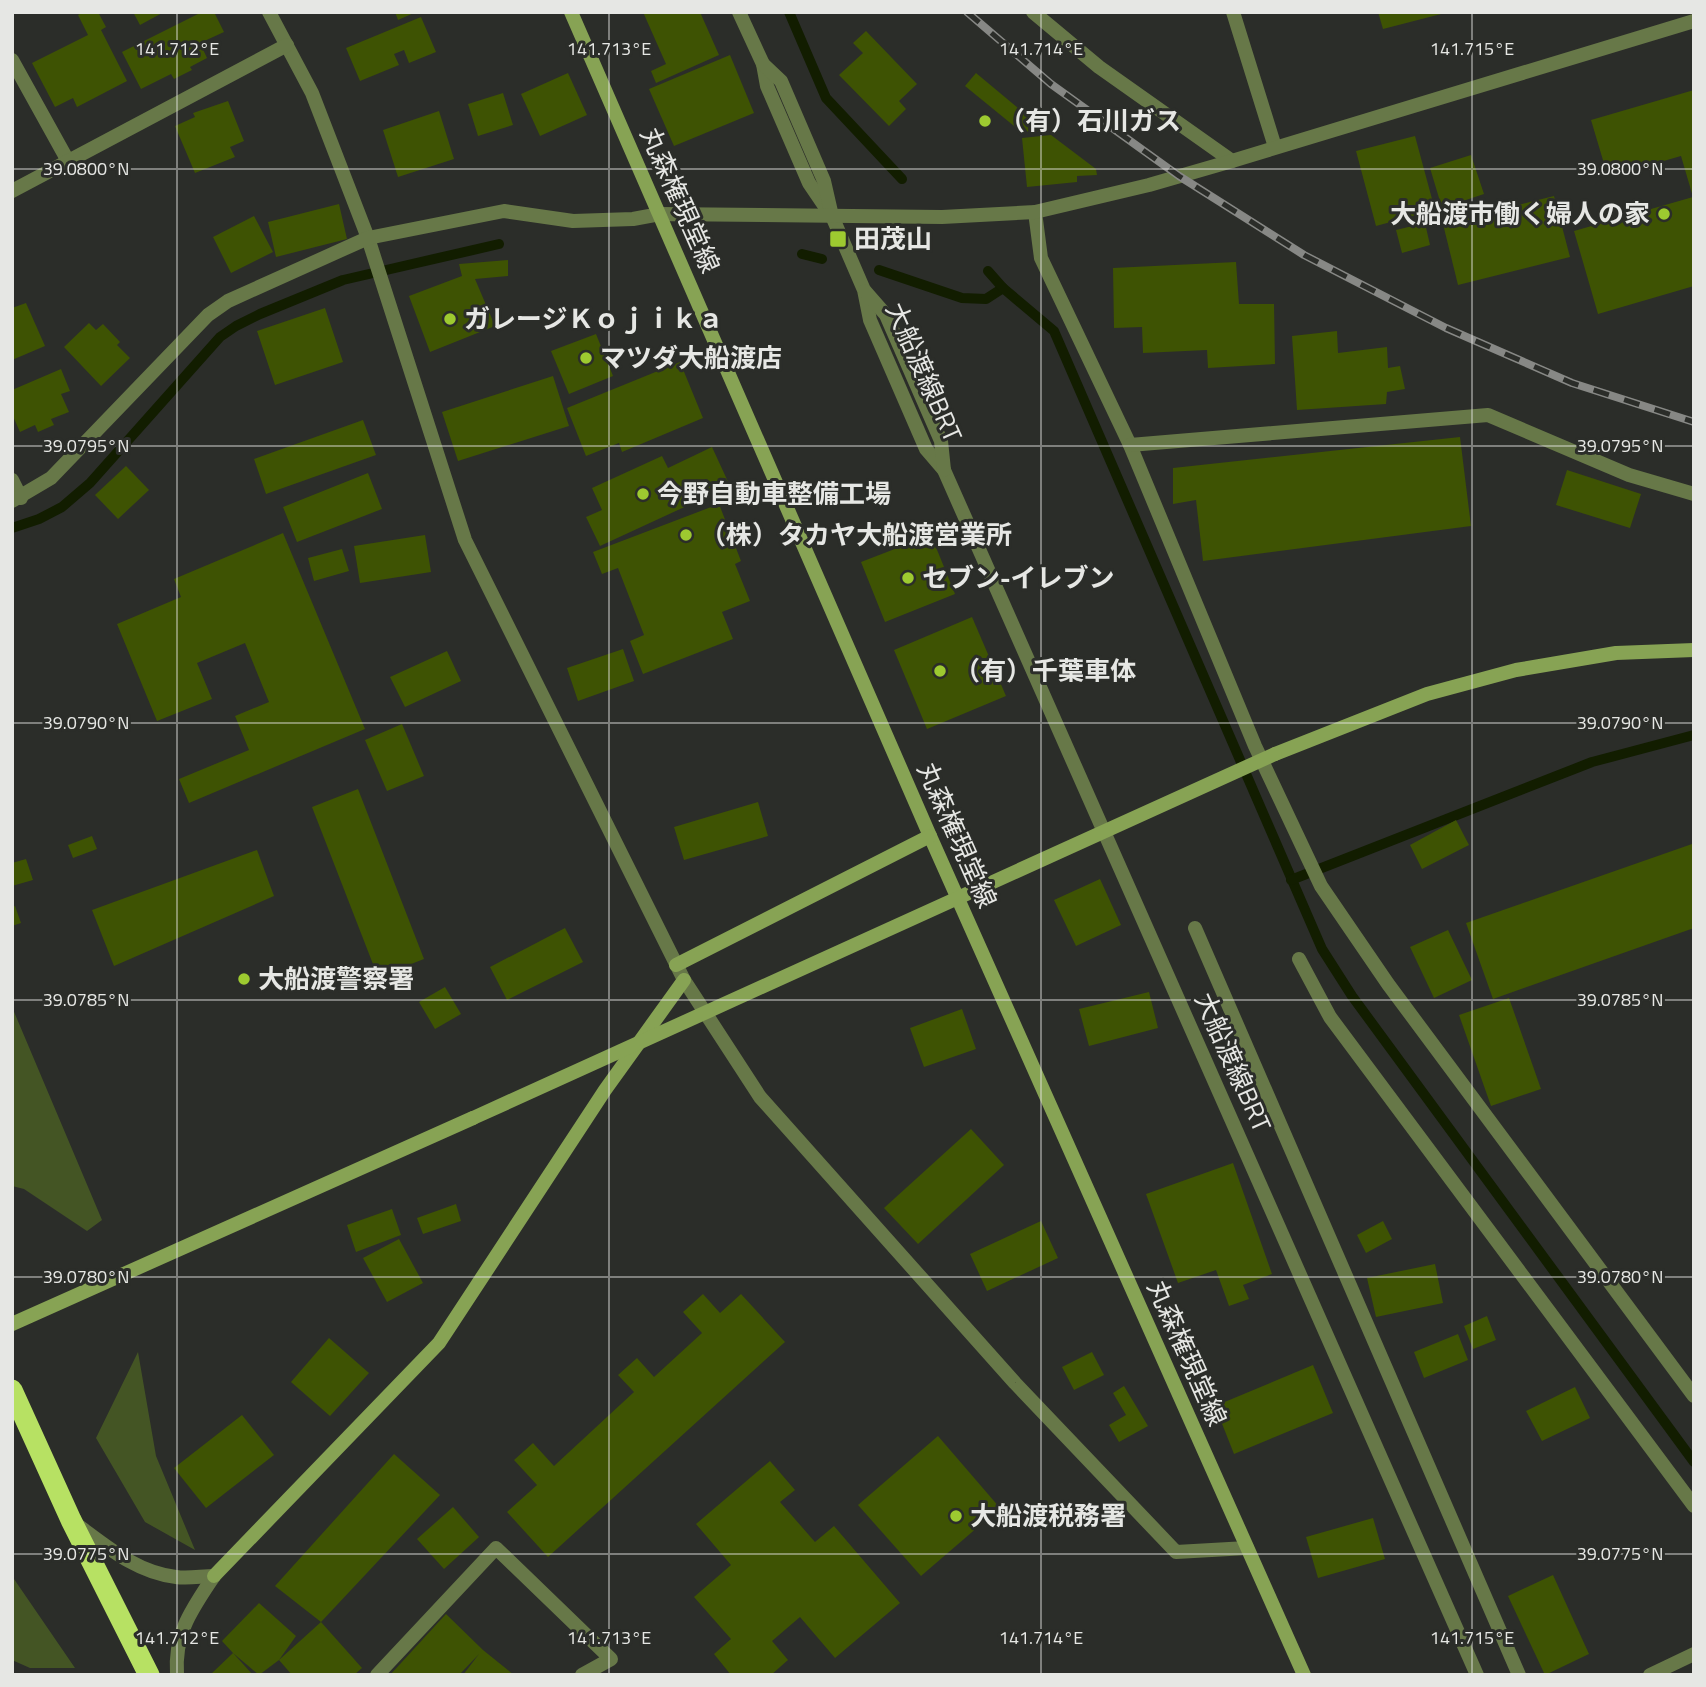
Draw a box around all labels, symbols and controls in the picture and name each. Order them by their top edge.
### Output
text: 141.712°E [135,35,219,62]
text: 141.713°E [567,35,651,62]
text: 141.714°E [999,35,1083,62]
text: 141.715°E [1430,35,1514,62]
place label: （有）石川ガス [999,101,1181,140]
marker: （有）石川ガス [977,113,993,129]
street label: 丸森権現堂線 [631,121,730,279]
text: 39.0800°N [43,155,129,182]
text: 39.0800°N [1577,155,1663,182]
place label: 大船渡市働く婦人の家 [1390,194,1650,233]
marker: 大船渡市働く婦人の家 [1656,206,1672,222]
place label: 田茂山 [854,219,932,258]
marker: 田茂山 [828,229,848,249]
street label: 大船渡線BRT [876,296,973,448]
place label: ガレージＫｏｊｉｋａ [464,299,723,338]
marker: ガレージＫｏｊｉｋａ [442,311,458,327]
place label: マツダ大船渡店 [600,338,782,377]
marker: マツダ大船渡店 [578,350,594,366]
text: 39.0795°N [43,432,129,459]
text: 39.0795°N [1577,432,1663,459]
place label: 今野自動車整備工場 [657,474,891,513]
marker: 今野自動車整備工場 [635,486,651,502]
place label: （株）タカヤ大船渡営業所 [700,515,1012,554]
marker: （株）タカヤ大船渡営業所 [678,527,694,543]
place label: セブン-イレブン [922,558,1115,597]
marker: セブン-イレブン [900,570,916,586]
place label: （有）千葉車体 [954,651,1136,690]
marker: （有）千葉車体 [932,663,948,679]
text: 39.0790°N [43,709,129,736]
text: 39.0790°N [1577,709,1663,736]
street label: 丸森権現堂線 [908,756,1007,914]
place label: 大船渡警察署 [258,959,414,998]
marker: 大船渡警察署 [236,971,252,987]
text: 39.0785°N [43,986,129,1013]
street label: 大船渡線BRT [1185,986,1282,1138]
text: 39.0785°N [1577,986,1663,1013]
text: 39.0780°N [43,1263,129,1290]
text: 39.0780°N [1577,1263,1663,1290]
street label: 丸森権現堂線 [1138,1274,1237,1432]
place label: 大船渡税務署 [970,1496,1126,1535]
marker: 大船渡税務署 [948,1508,964,1524]
text: 39.0775°N [43,1540,129,1567]
text: 39.0775°N [1577,1540,1663,1567]
text: 141.712°E [135,1624,219,1651]
text: 141.713°E [567,1624,651,1651]
text: 141.714°E [999,1624,1083,1651]
text: 141.715°E [1430,1624,1514,1651]

